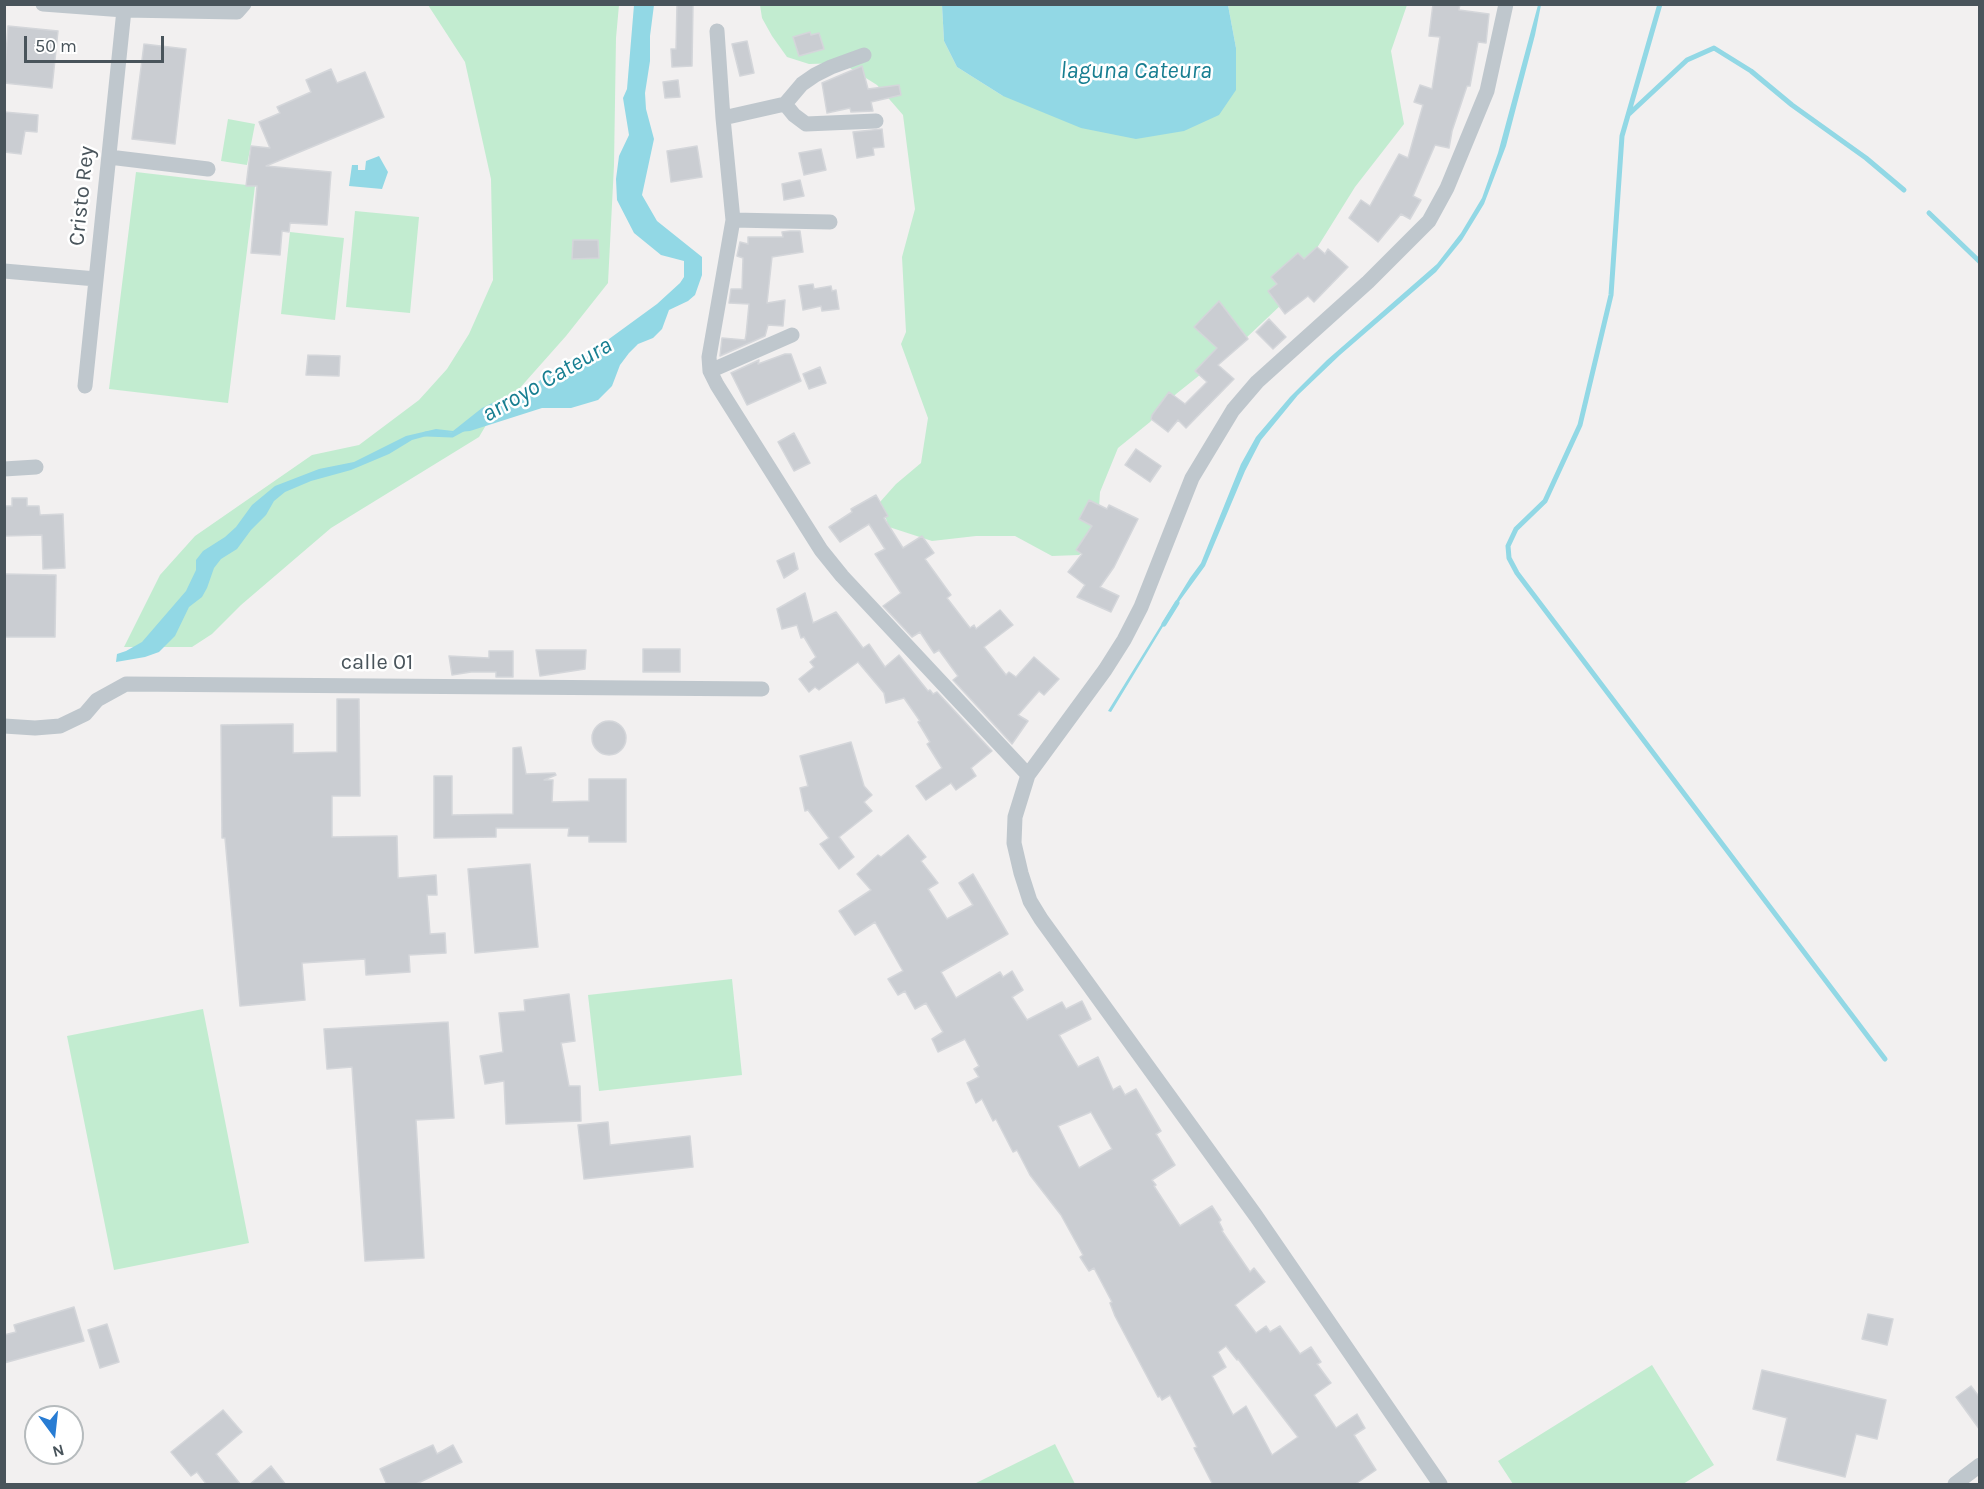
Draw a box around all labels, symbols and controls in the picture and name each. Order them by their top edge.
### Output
scale bar [27,24,166,62]
text: 50 m [35,35,77,57]
water label: laguna Cateura [1060,57,1212,85]
street label: Cristo Rey [64,145,100,247]
water label: arroyo Cateura [477,331,617,429]
street label: calle 01 [341,650,413,676]
north arrow [24,1405,84,1465]
text: N [50,1440,66,1462]

